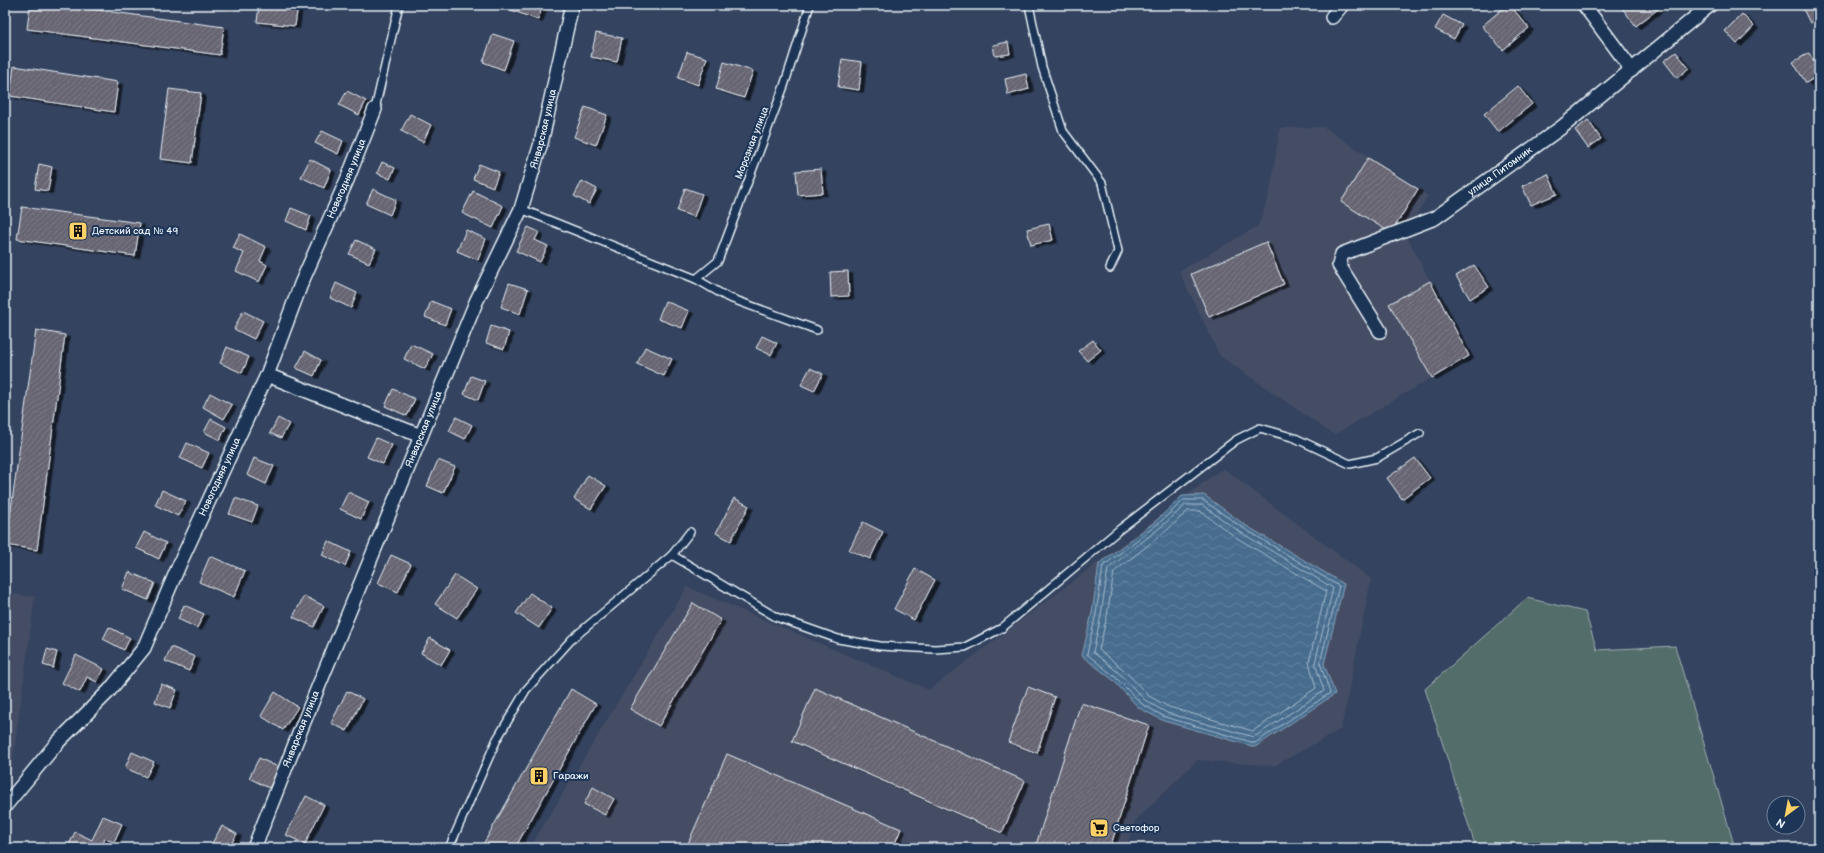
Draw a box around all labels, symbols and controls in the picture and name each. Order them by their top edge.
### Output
street label: Январская улица [528,88,559,170]
street label: Морозная улица [733,105,771,181]
street label: Новогодняя улица [325,137,369,220]
street label: улица Питомник [1466,144,1535,198]
building icon: Детский сад № 49 [67,220,89,242]
place label: Детский сад № 49 [92,225,178,237]
street label: Январская улица [403,389,445,469]
street label: Новогодняя улица [197,436,243,518]
street label: Январская улица [280,689,322,769]
building icon: Гаражи [528,765,550,787]
place label: Гаражи [553,770,589,782]
north arrow [1766,795,1806,835]
text: N [1774,815,1788,831]
supermarket icon: Светофор [1088,817,1110,839]
place label: Светофор [1113,822,1160,834]

